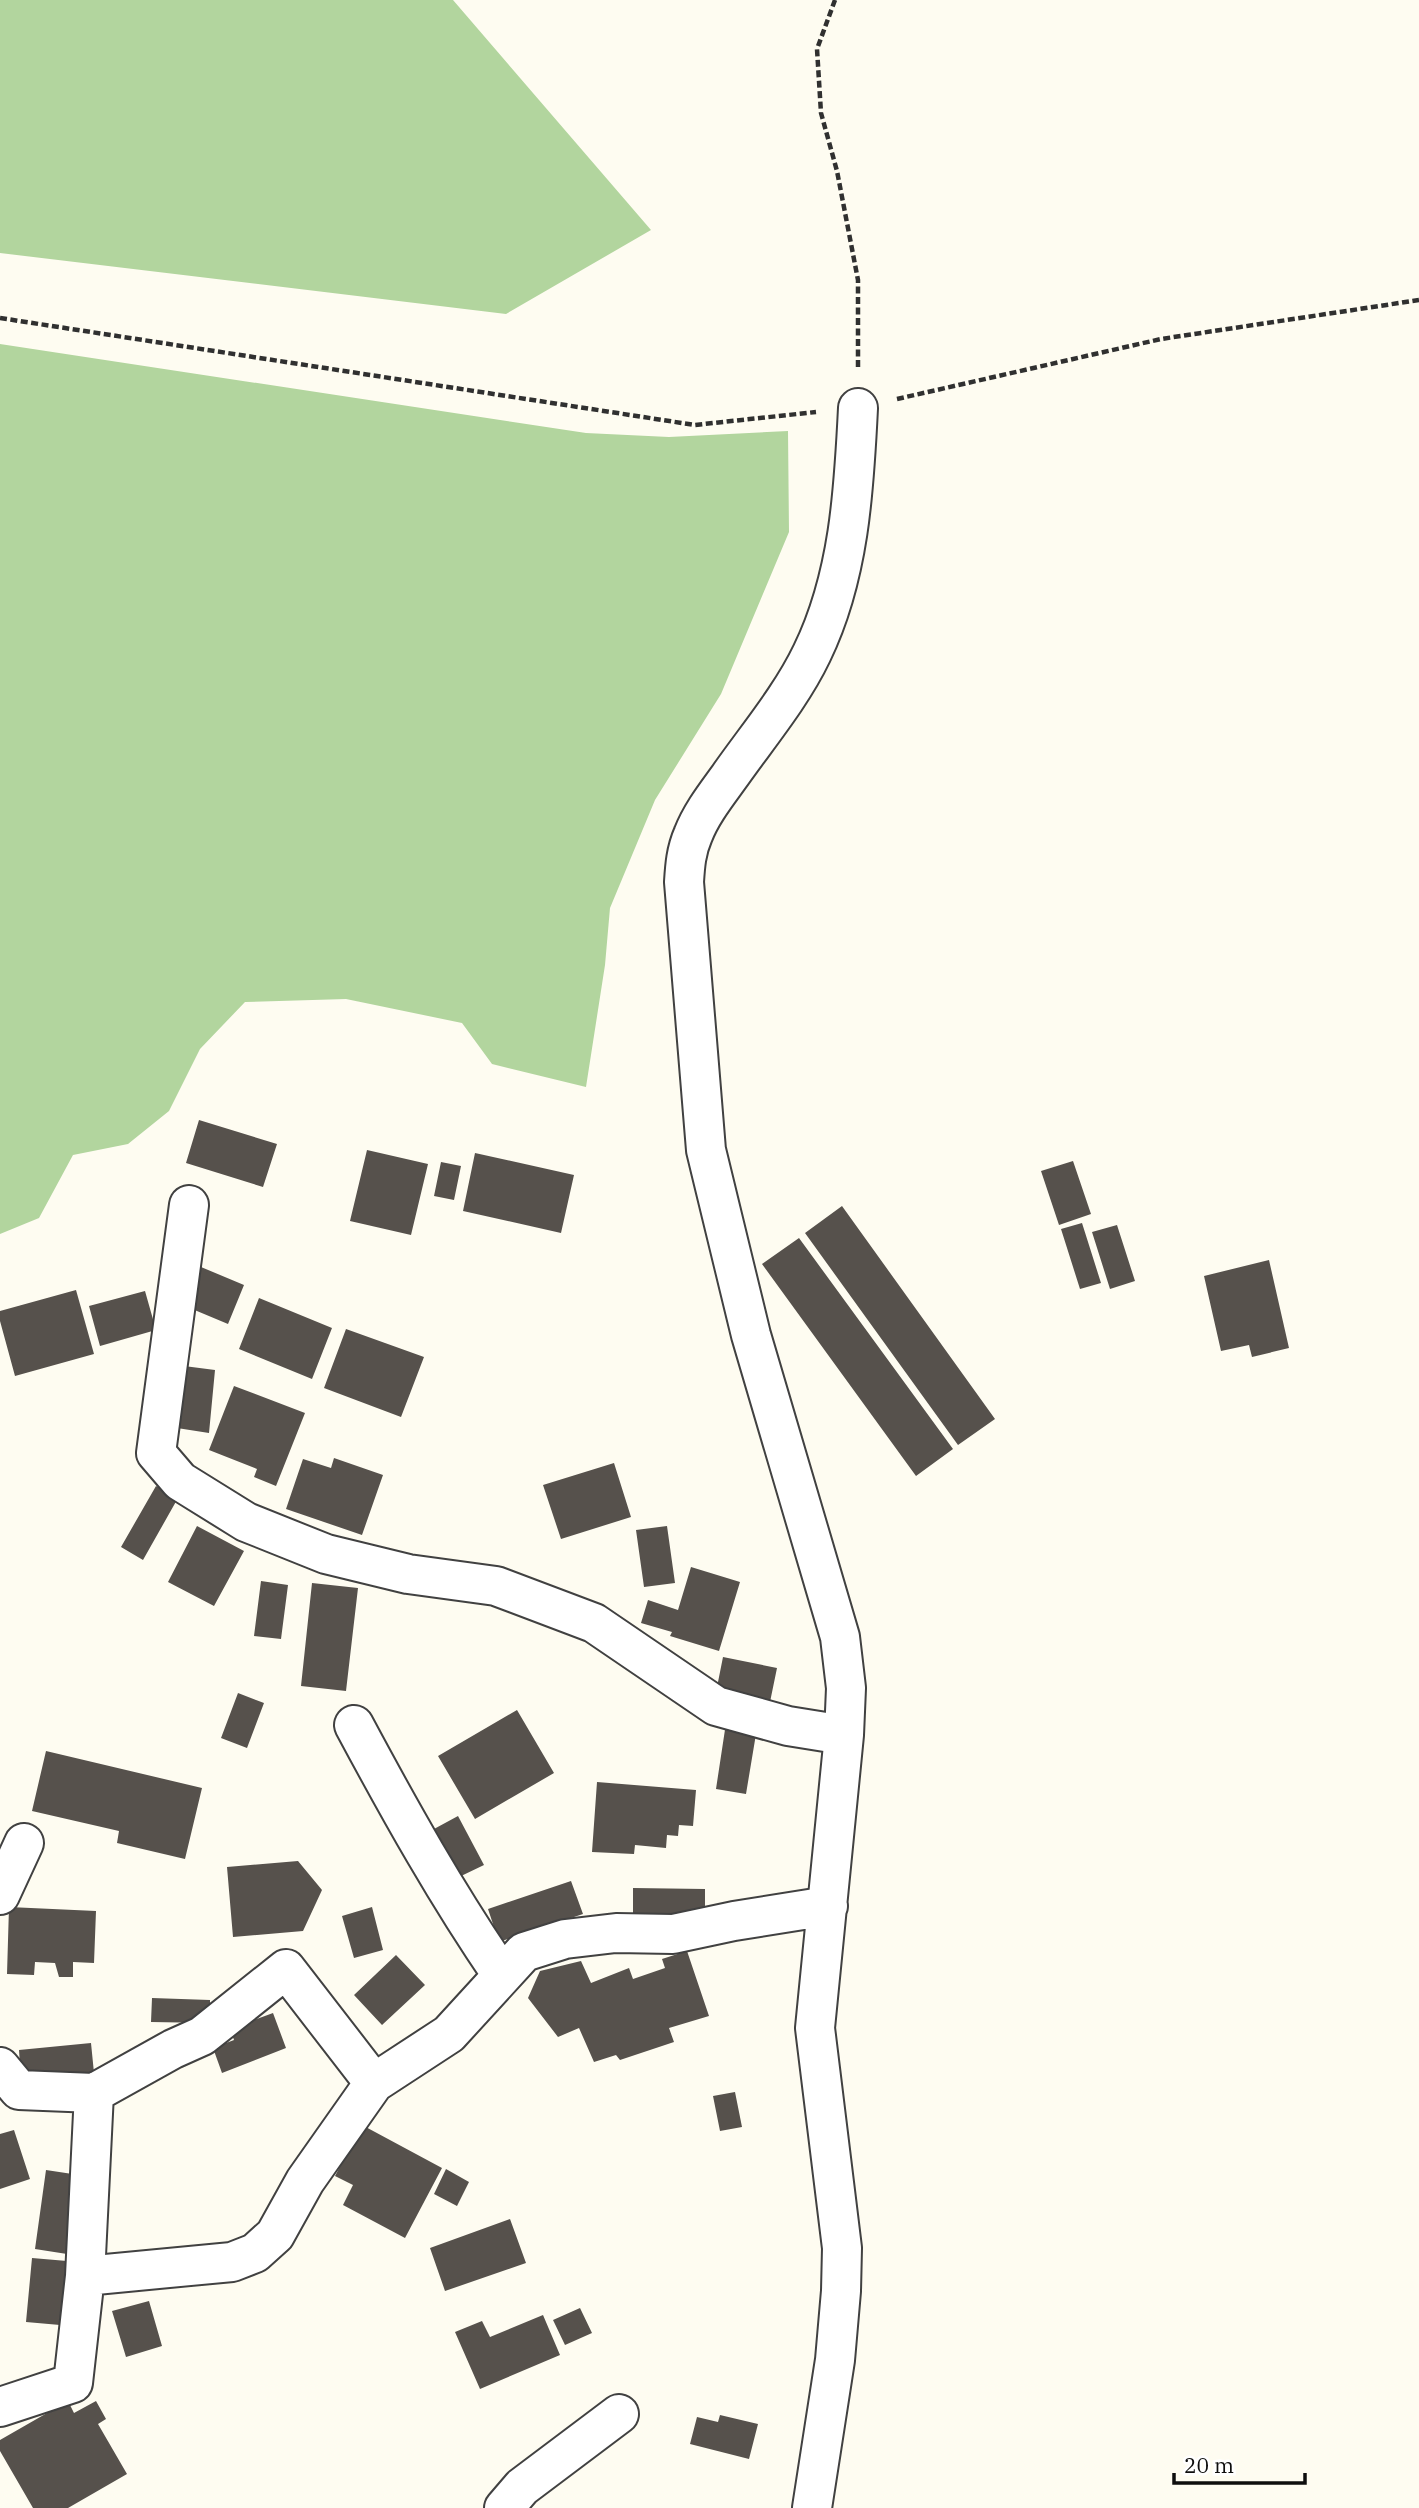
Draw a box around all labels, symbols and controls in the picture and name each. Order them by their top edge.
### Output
scale bar [1174,2442,1305,2486]
text: 20 m [1184,2451,1234,2479]

